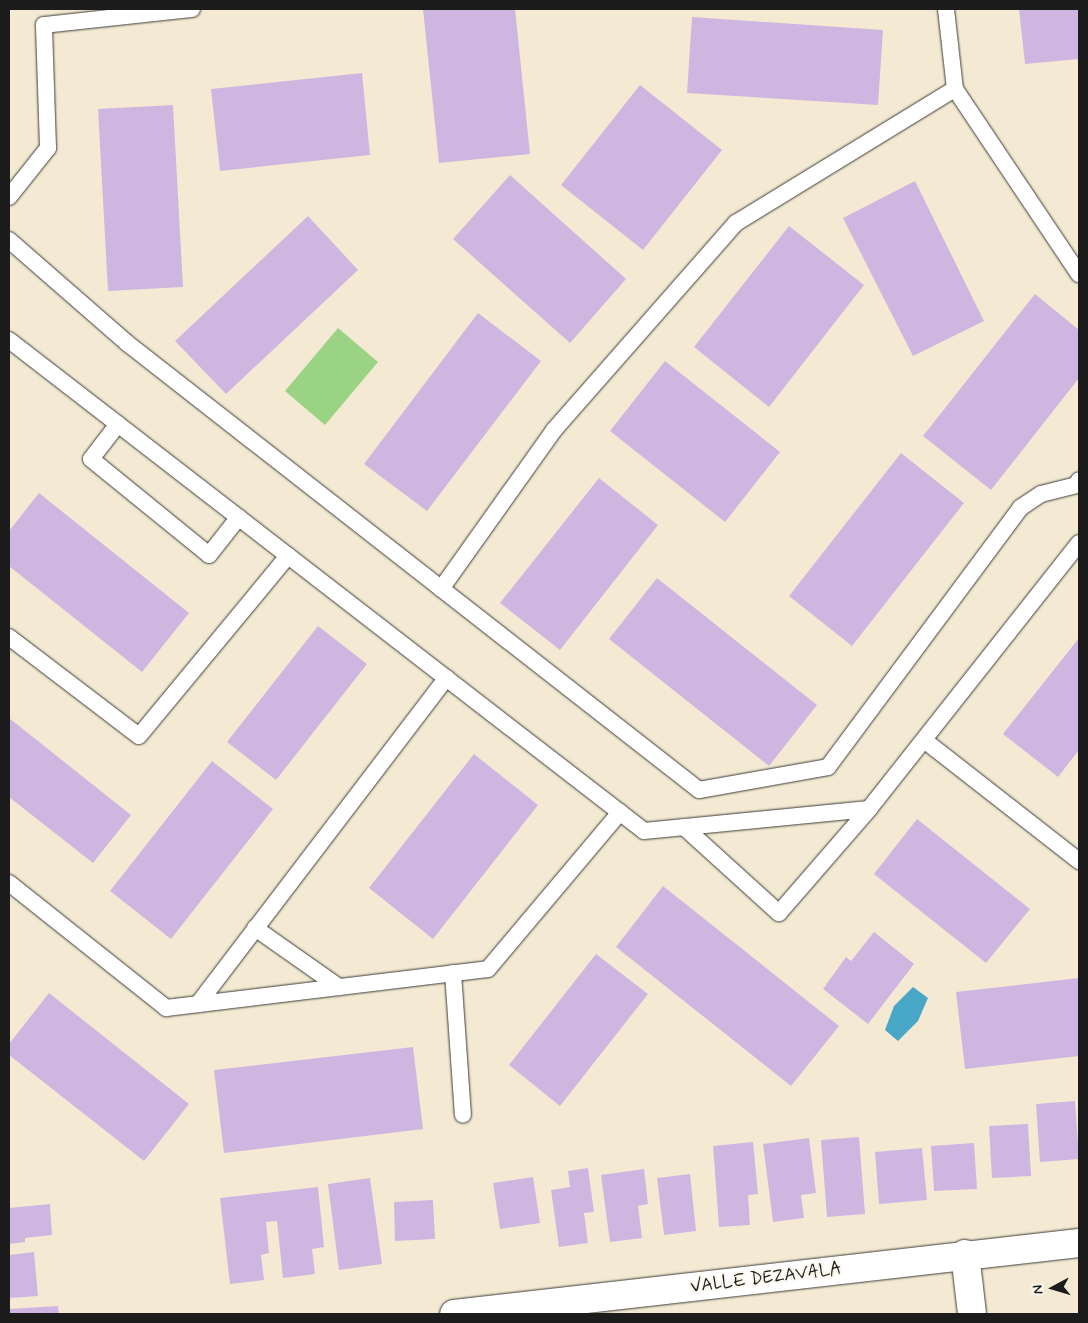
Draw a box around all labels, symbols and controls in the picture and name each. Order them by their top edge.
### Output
street label: VALLE DEZAVALA [689,1258,843,1298]
north arrow [1028,1263,1078,1313]
text: N [1029,1284,1048,1295]

